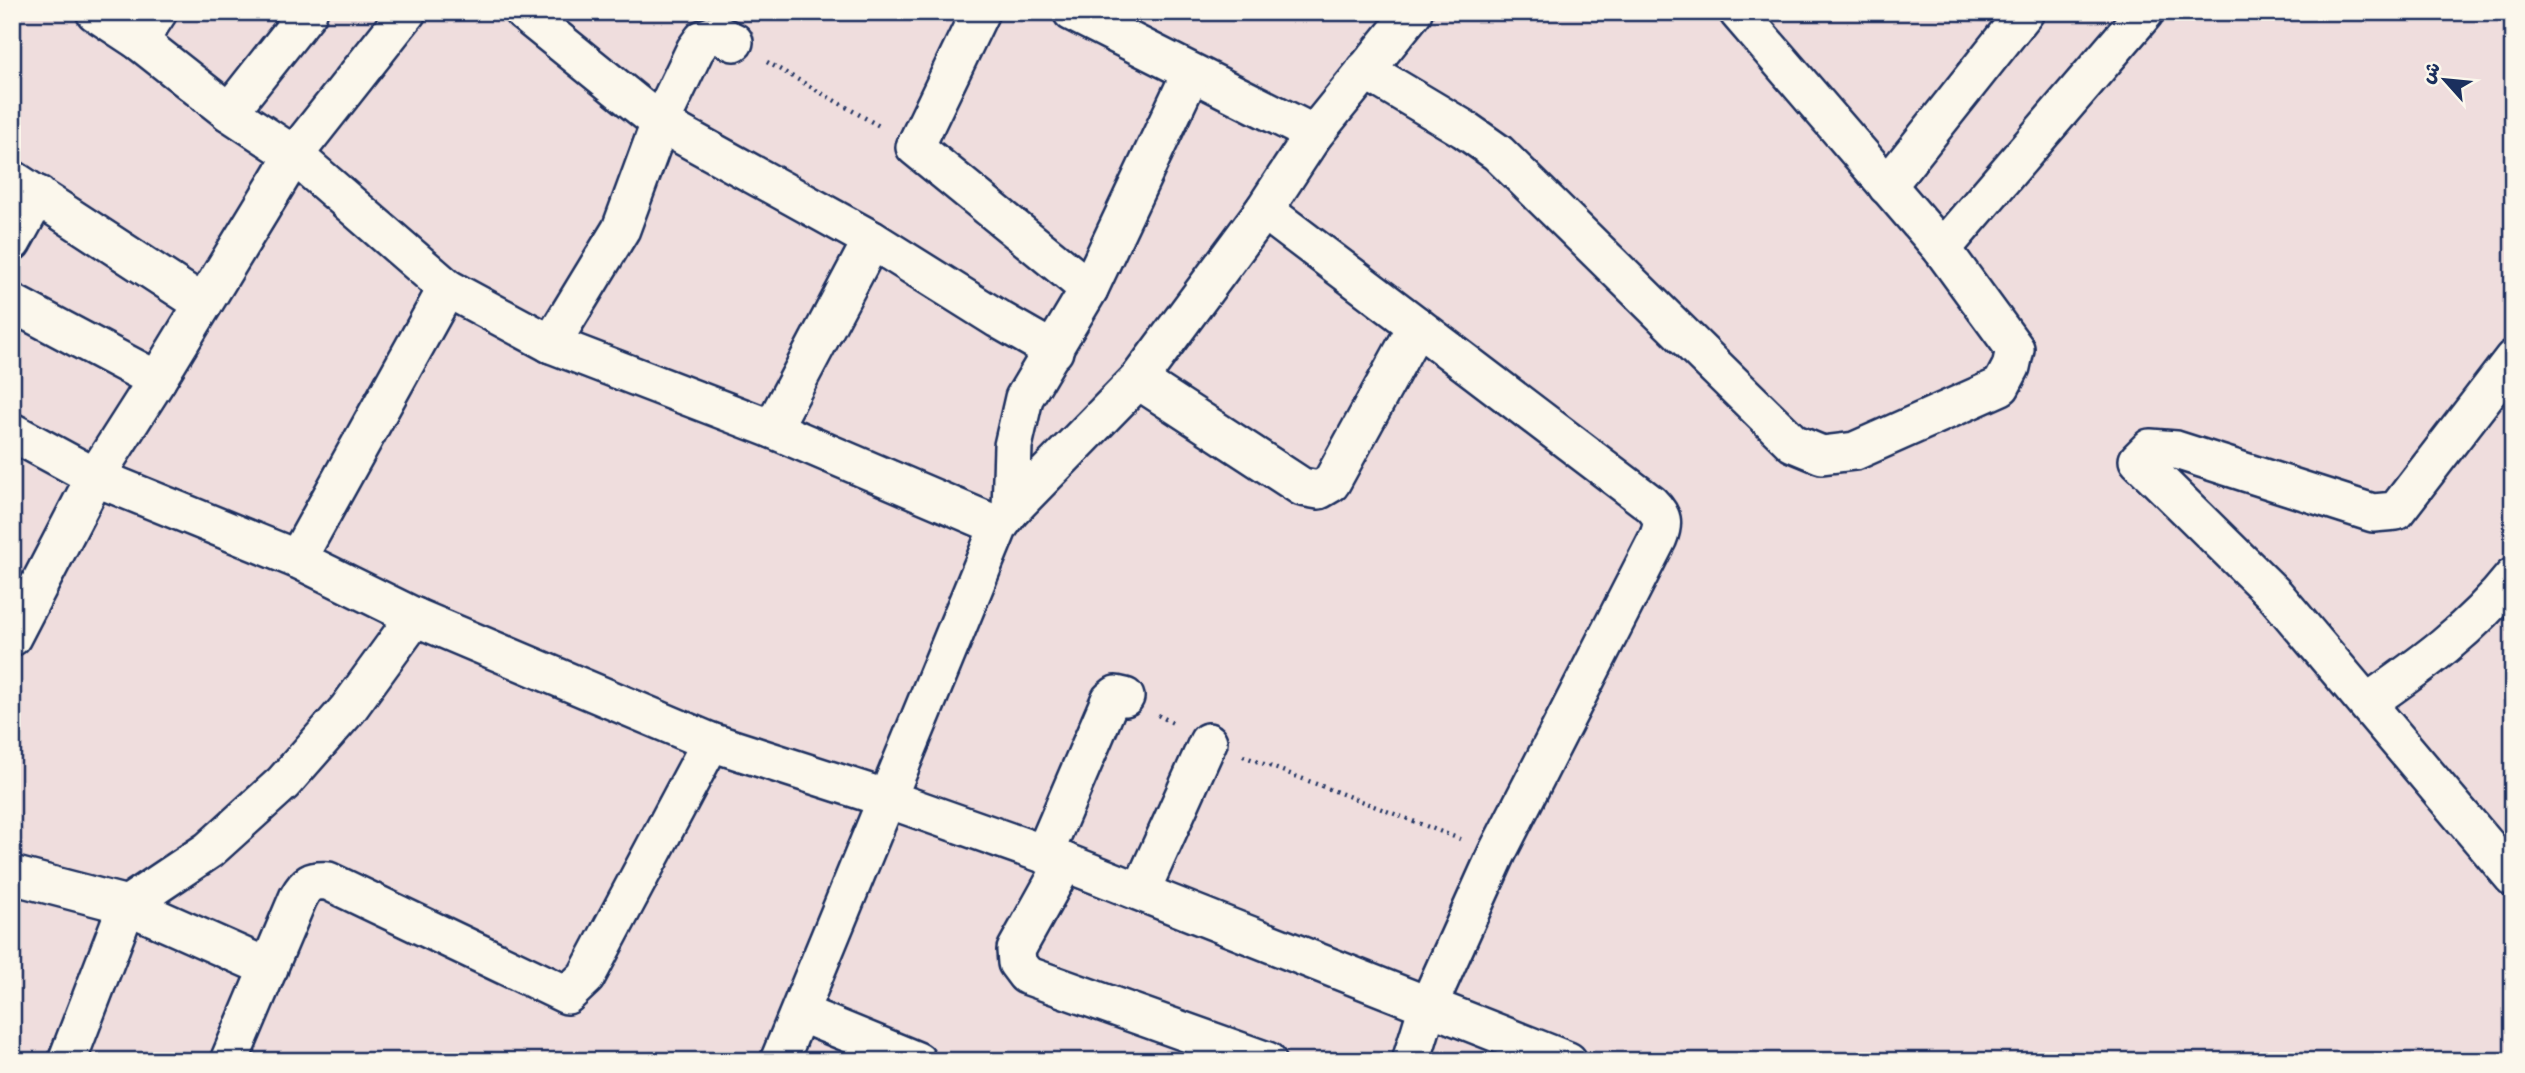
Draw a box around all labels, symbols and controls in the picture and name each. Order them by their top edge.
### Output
north arrow [2410,46,2480,116]
text: ش [2415,58,2447,88]

